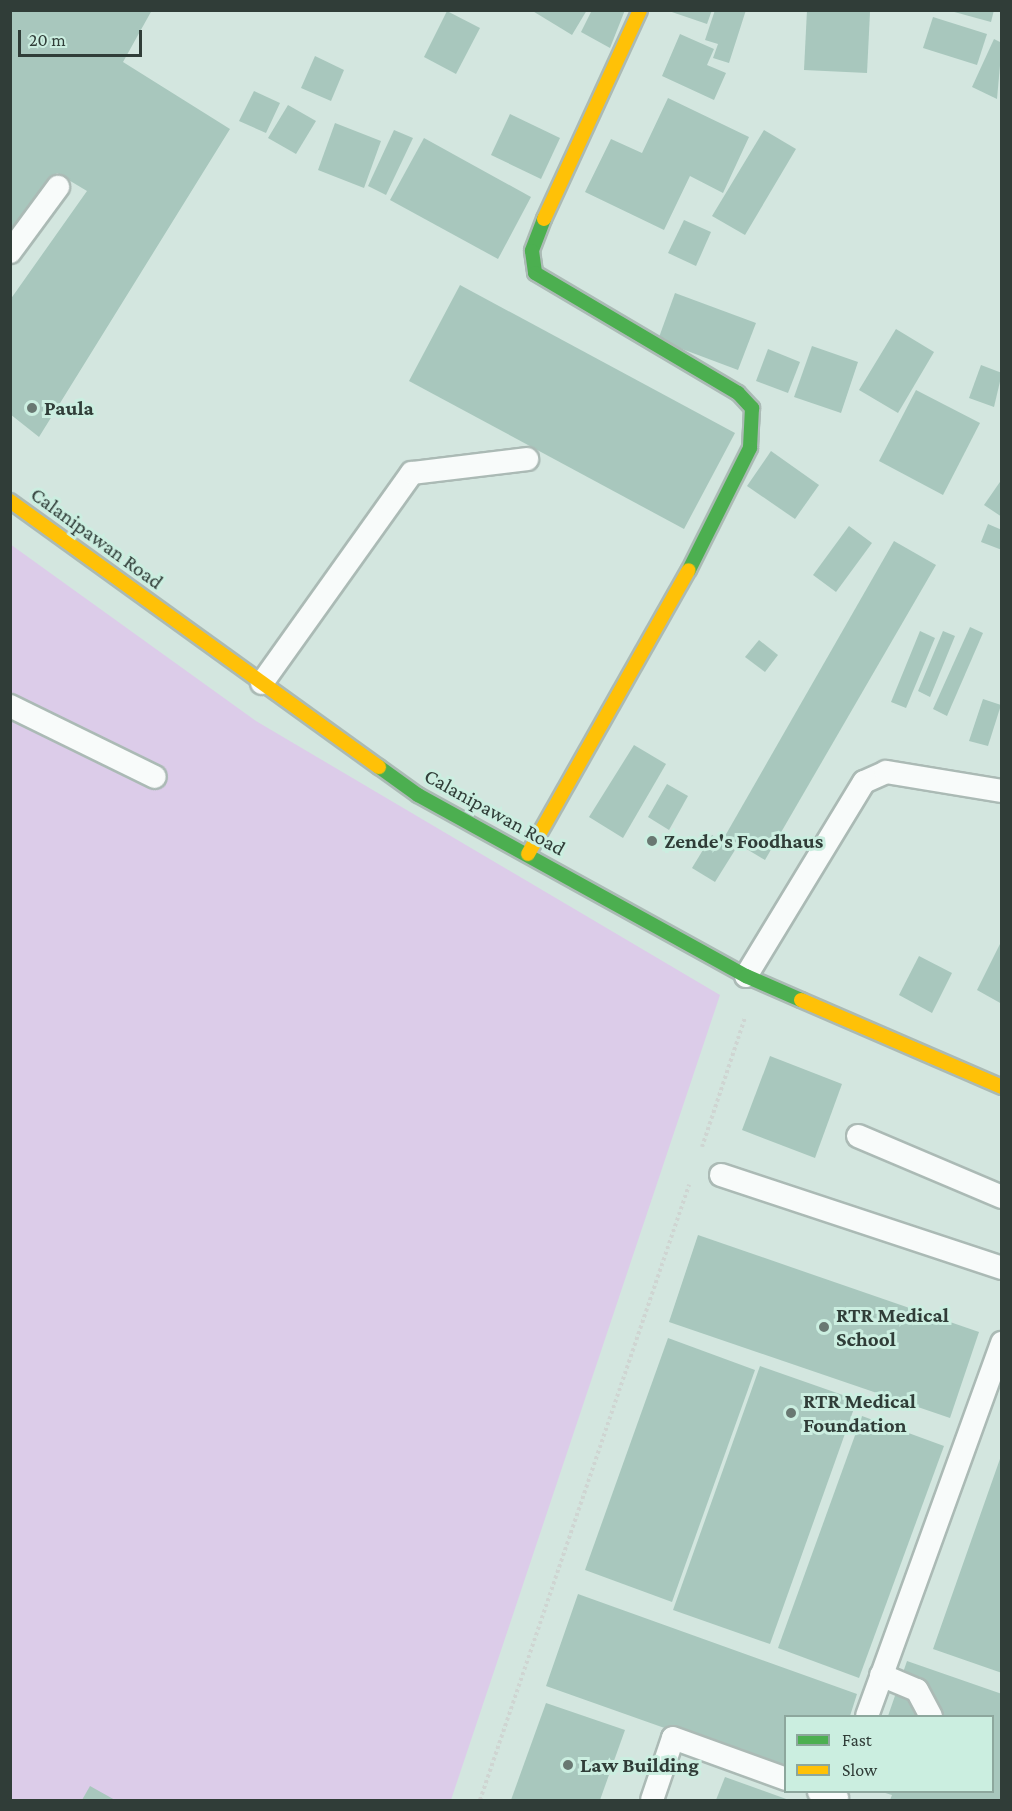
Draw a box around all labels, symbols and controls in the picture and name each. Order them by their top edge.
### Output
scale bar [21,18,146,56]
text: 20 m [29,30,66,50]
place label: Paula [44,395,94,421]
marker: Paula [25,401,39,415]
street label: Calanipawan Road [26,482,168,594]
street label: Calanipawan Road [420,763,570,861]
place label: Zende's Foodhaus [664,828,823,854]
marker: Zende's Foodhaus [645,834,659,848]
place label: RTR Medical School [836,1302,949,1352]
marker: RTR Medical School [817,1320,831,1334]
place label: RTR Medical Foundation [803,1388,916,1438]
marker: RTR Medical Foundation [784,1406,798,1420]
legend [784,1715,994,1793]
text: Fast [842,1730,872,1750]
place label: Law Building [580,1752,699,1778]
marker: Law Building [561,1758,575,1772]
text: Slow [842,1760,877,1780]

